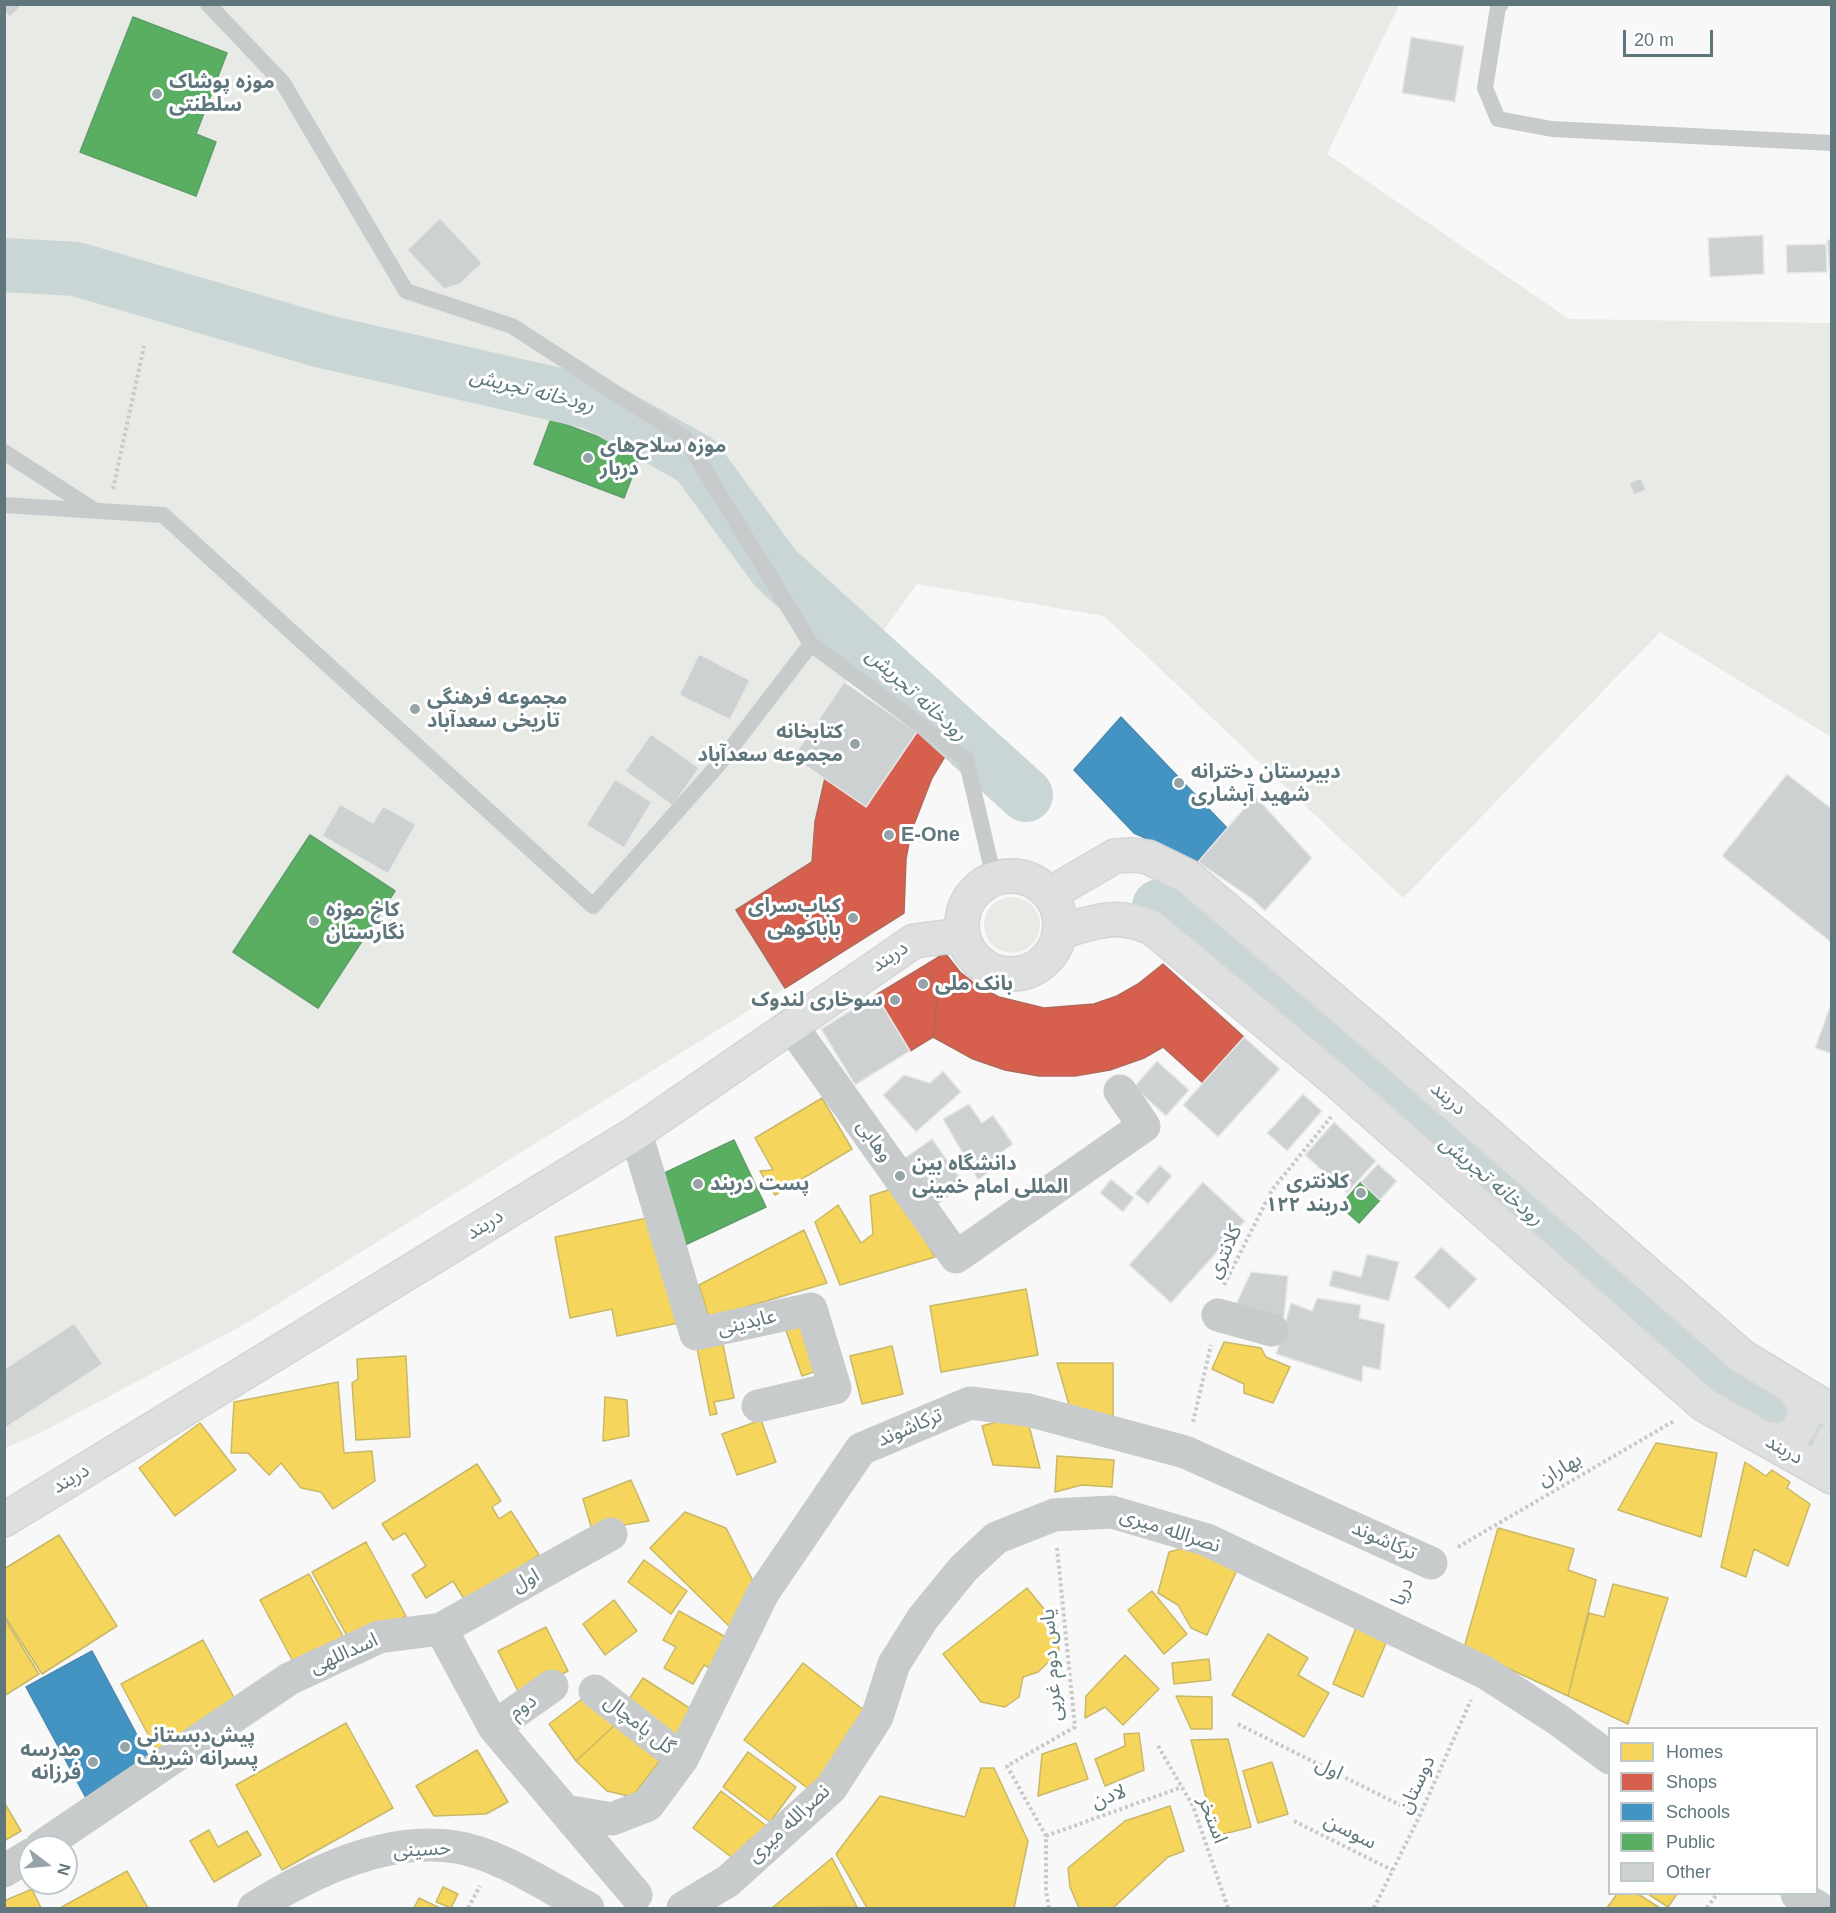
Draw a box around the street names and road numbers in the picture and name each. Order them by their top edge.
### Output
street label: دربند [867,936,913,978]
street label: دربند [1425,1077,1471,1121]
street label: وهابی [851,1115,897,1167]
street label: دربند [462,1204,508,1246]
street label: کلانتری [1202,1221,1248,1283]
street label: عابدینی [715,1305,779,1341]
street label: ترکاشوند [874,1404,946,1452]
street label: دربند [1761,1430,1807,1470]
street label: بهاران [1534,1448,1586,1492]
street label: دربند [48,1459,94,1499]
street label: نصرالله میری [1117,1504,1223,1558]
street label: ترکاشوند [1348,1516,1420,1566]
street label: اول [508,1564,544,1598]
street label: دریا [1386,1574,1420,1610]
street label: یاس دوم غربی [1036,1608,1068,1722]
street label: اسداللهی [306,1628,382,1680]
street label: دوم [505,1689,541,1725]
street label: گل پامچال [599,1690,679,1760]
street label: اول [1311,1752,1347,1786]
street label: دوستان [1393,1752,1441,1818]
street label: نصرالله میری [743,1780,835,1868]
street label: لادن [1089,1780,1129,1814]
street label: استخر [1192,1793,1232,1847]
street label: سوسن [1320,1809,1380,1855]
street label: حسینی [393,1837,451,1863]

